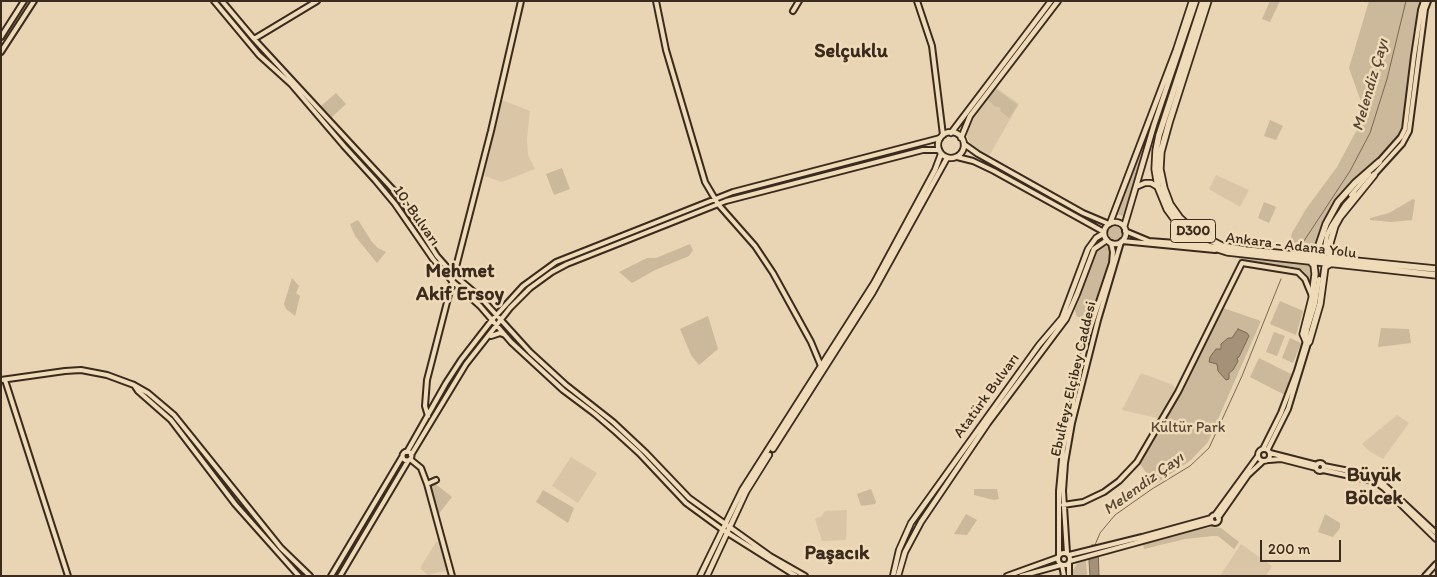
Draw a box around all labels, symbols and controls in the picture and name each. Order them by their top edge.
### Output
water label: Melendiz Çayı [1349,37,1393,133]
district label: Selçuklu [814,40,888,64]
street label: 10. Bulvarı [389,182,443,250]
road number: D300 [1170,220,1216,242]
street label: Ankara - Adana Yolu [1225,229,1357,263]
district label: Mehmet Akif Ersoy [416,260,504,307]
street label: Ebulfeyz Elçibey Caddesi [1047,300,1101,458]
street label: Atatürk Bulvarı [950,350,1024,442]
park label: Kültür Park [1151,419,1225,437]
water label: Melendiz Çayı [1100,448,1188,520]
district label: Büyük Bölcek [1345,464,1403,511]
scale bar [1262,530,1343,562]
text: 200 m [1268,540,1310,558]
district label: Paşacık [805,542,869,566]

